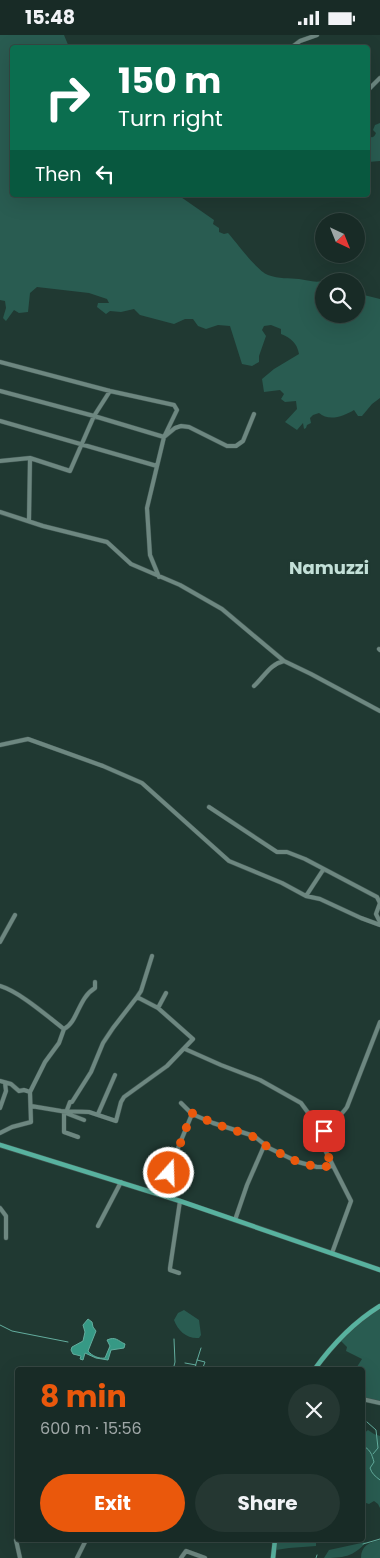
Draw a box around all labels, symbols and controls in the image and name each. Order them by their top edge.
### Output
text: 15:48 [25,4,75,31]
text: 150 m [118,56,221,105]
icon: right [35,65,100,130]
text: Turn right [118,103,223,134]
icon: left [91,160,119,188]
text: Then [35,161,81,188]
north arrow [315,213,365,263]
map controls [315,213,365,323]
button: search [315,273,365,323]
district label: Namuzzi [289,555,369,580]
pin [303,1110,345,1152]
icon: arrive [310,1117,338,1145]
position arrow [142,1146,194,1198]
text: 8 min [40,1375,127,1418]
button: close [288,1384,340,1436]
text: 600 m · 15:56 [40,1417,142,1440]
button: Exit [40,1474,185,1532]
button: Share [195,1474,340,1532]

